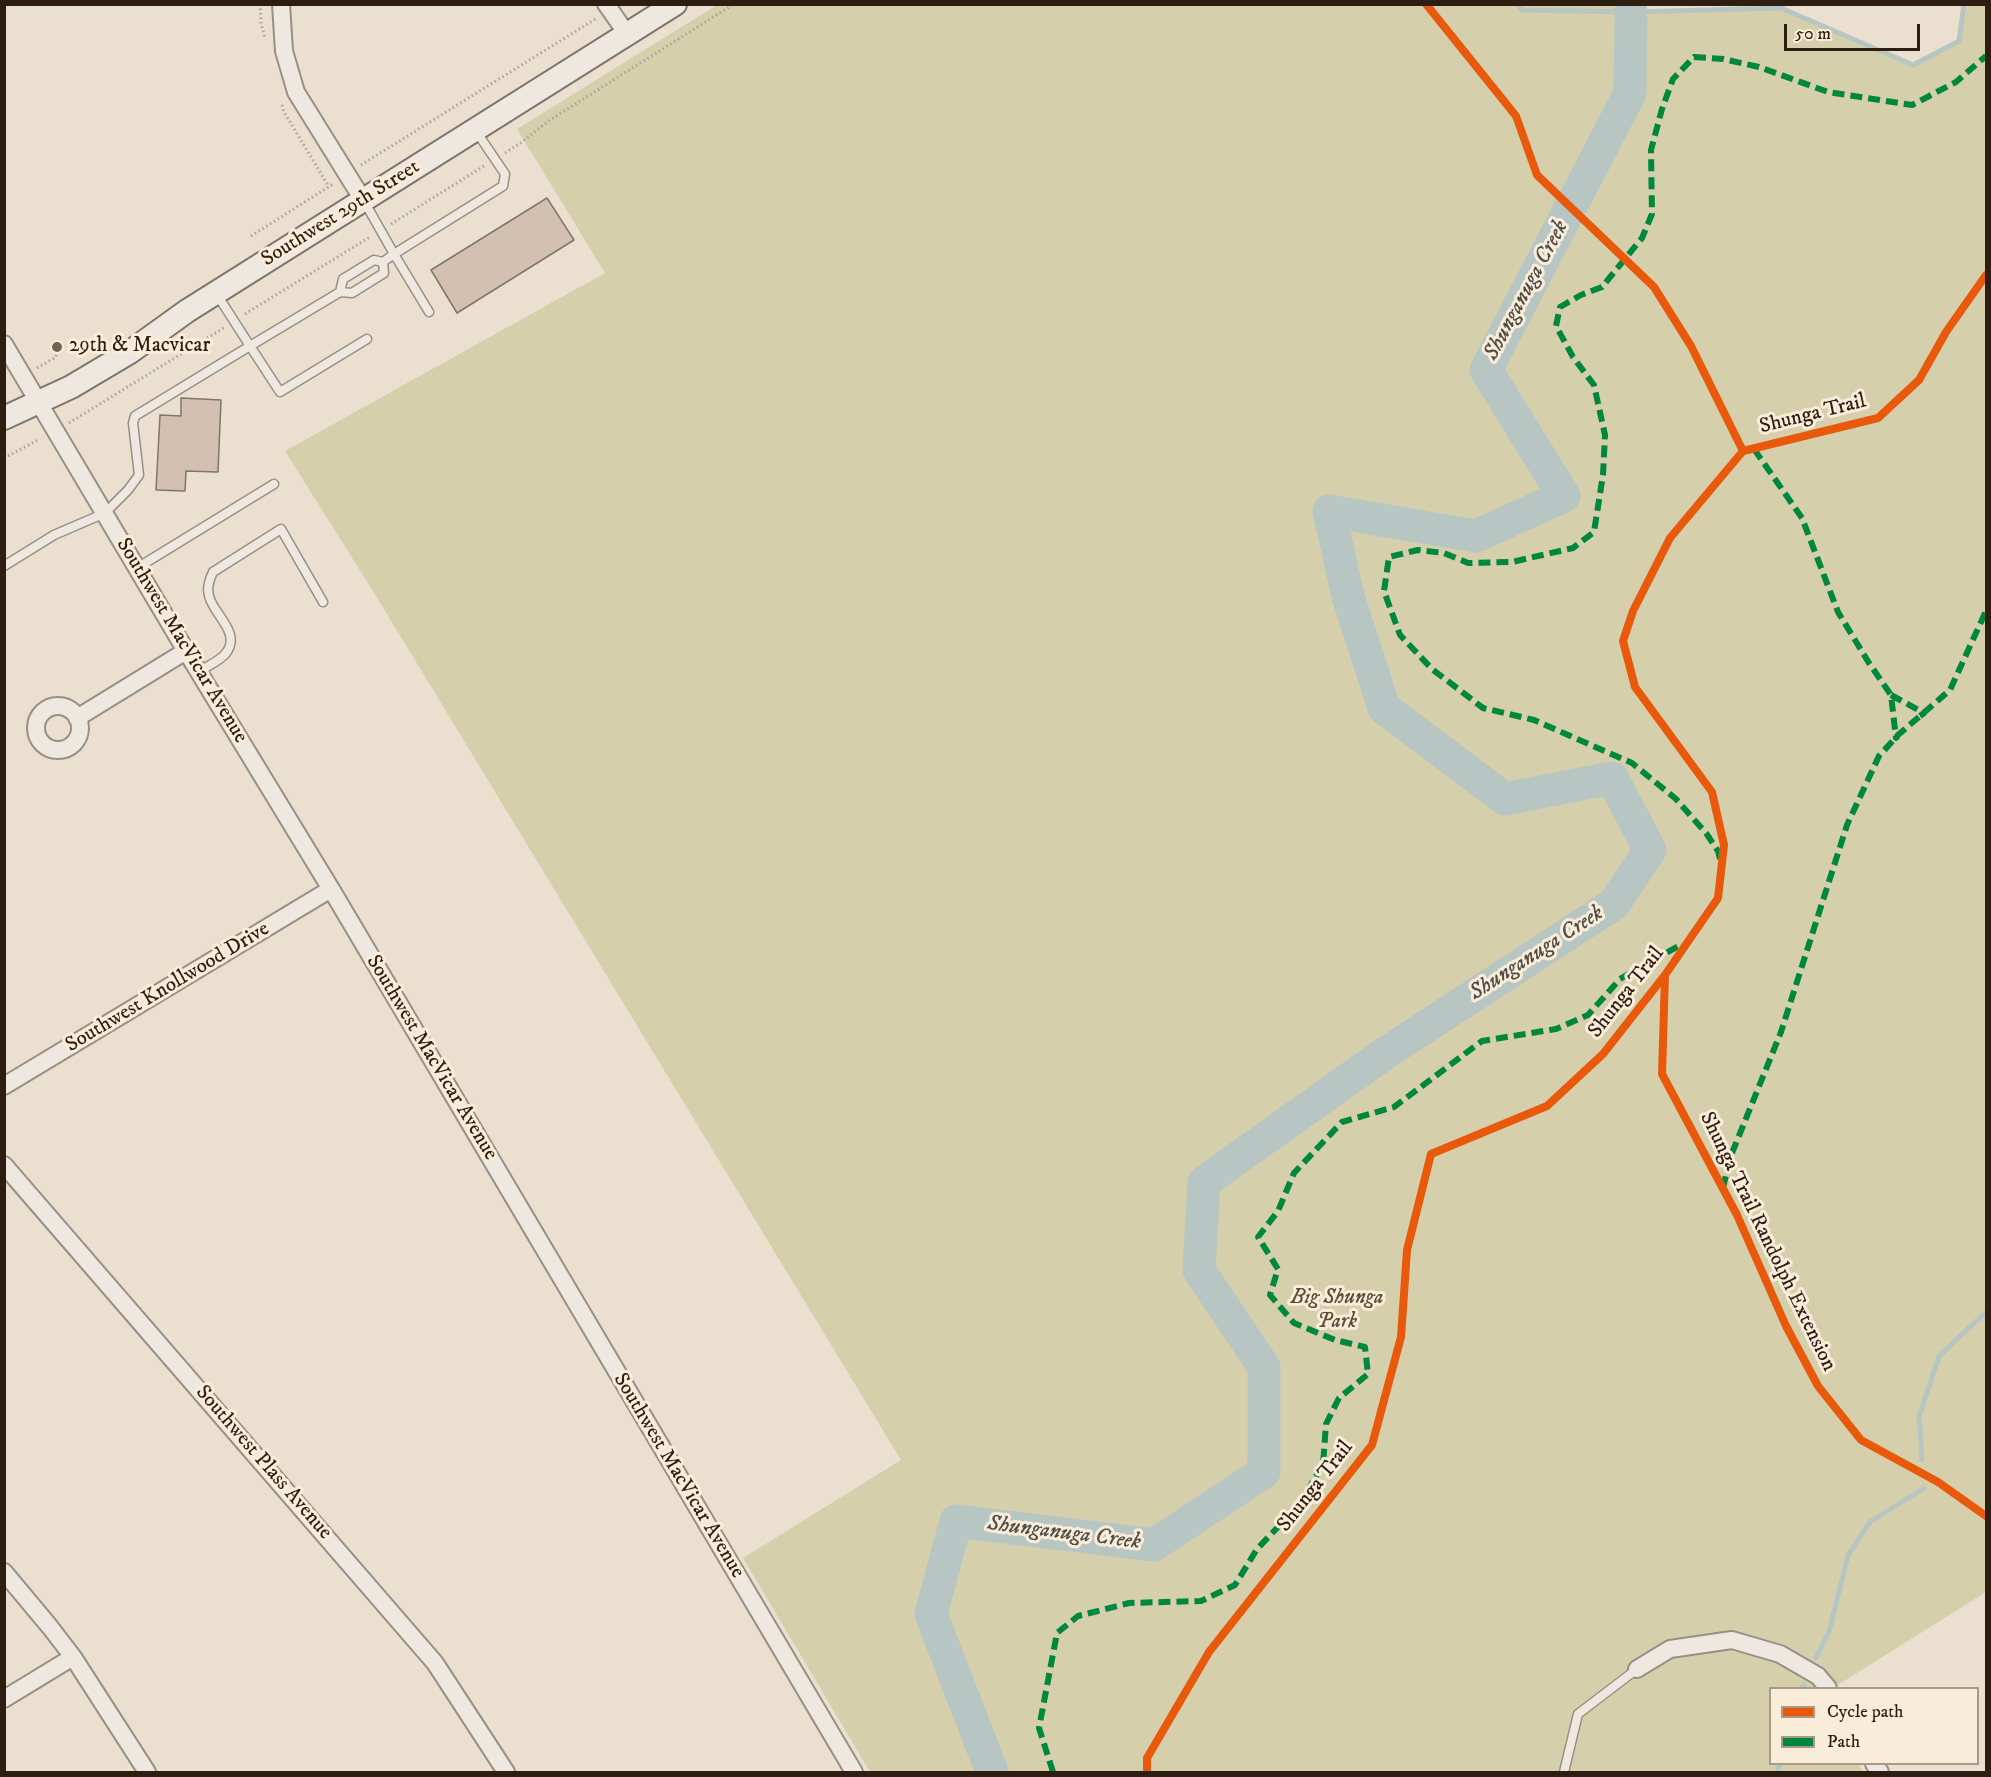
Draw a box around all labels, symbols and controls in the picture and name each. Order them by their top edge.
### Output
scale bar [1787,12,1924,50]
text: 50 m [1795,23,1831,45]
street label: Southwest 29th Street [257,155,425,273]
water label: Shunganuga Creek [1479,217,1575,365]
place label: 29th & Macvicar [69,334,210,360]
marker: 29th & Macvicar [50,340,64,354]
street label: Shunga Trail [1757,390,1869,440]
street label: Southwest MacVicar Avenue [110,534,252,748]
water label: Shunganuga Creek [1465,901,1609,1007]
street label: Southwest Knollwood Drive [62,917,274,1059]
street label: Shunga Trail [1584,942,1670,1044]
street label: Southwest MacVicar Avenue [360,951,502,1165]
street label: Shunga Trail Randolph Extension [1693,1108,1841,1376]
park label: Big Shunga Park [1291,1286,1383,1336]
street label: Southwest MacVicar Avenue [607,1369,749,1583]
street label: Southwest Plass Avenue [189,1381,337,1545]
street label: Shunga Trail [1273,1436,1359,1538]
water label: Shunganuga Creek [986,1511,1142,1557]
legend [1769,1687,1979,1765]
text: Cycle path [1827,1701,1904,1723]
text: Path [1827,1731,1860,1753]

